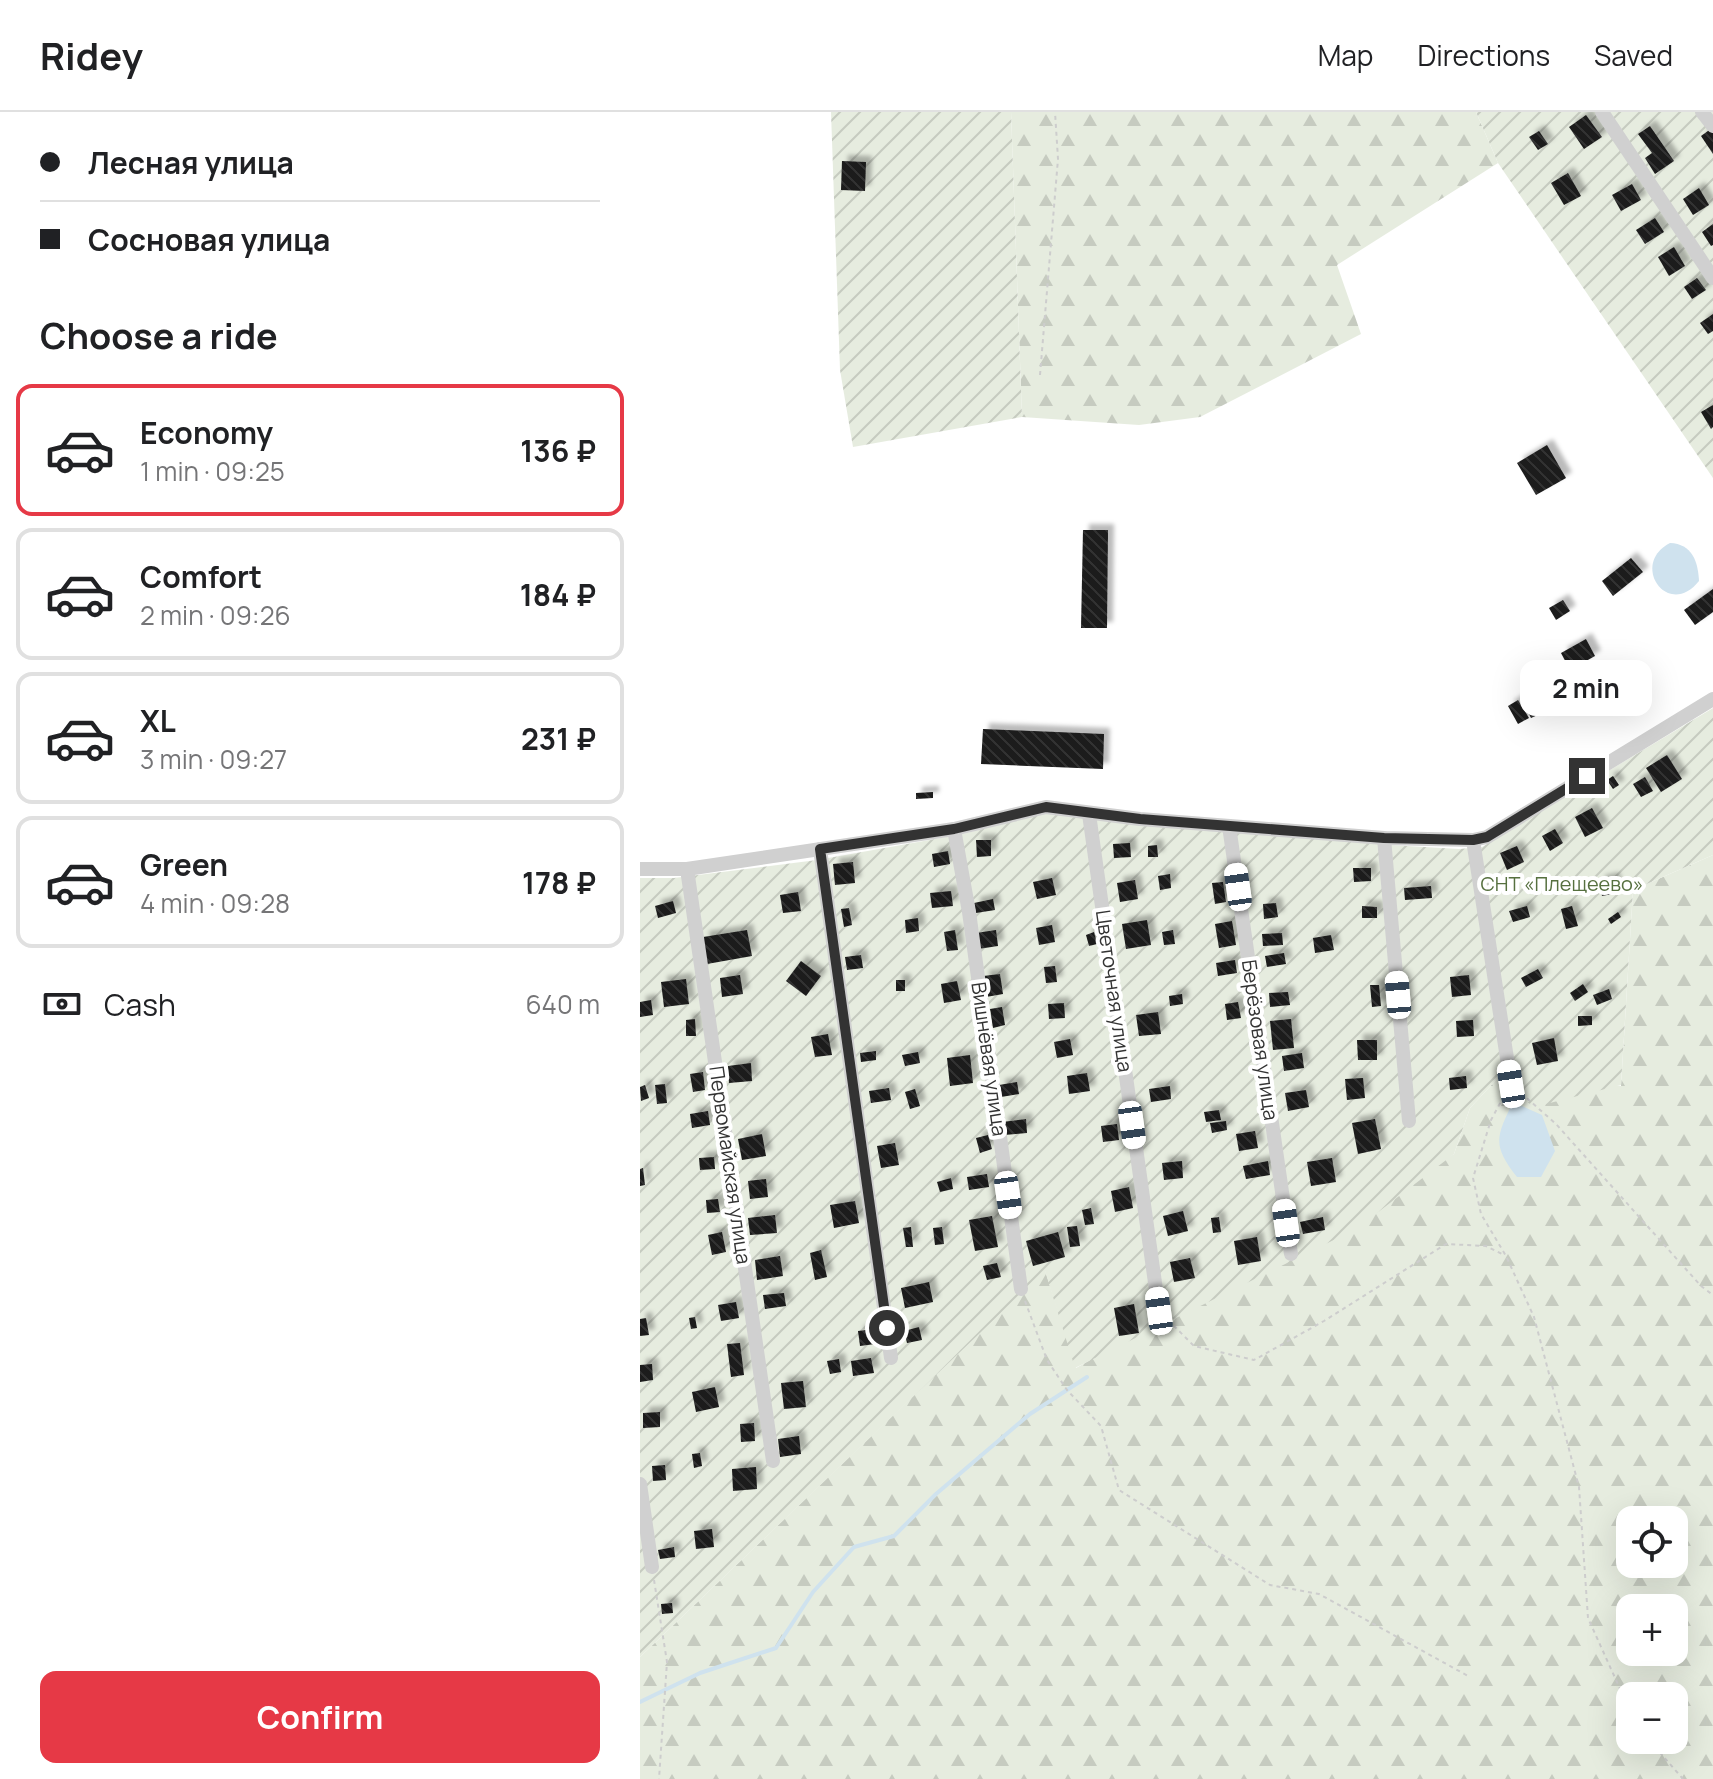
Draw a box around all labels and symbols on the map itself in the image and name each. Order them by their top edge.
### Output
callout: 2 min [1521,660,1653,716]
route end [1569,758,1605,794]
car [1223,862,1253,912]
park label: СНТ «Плещеево» [1480,870,1644,897]
street label: Цветочная улица [1090,908,1139,1074]
street label: Берёзовая улица [1236,958,1285,1122]
car [1384,970,1412,1020]
street label: Вишнёвая улица [965,980,1014,1138]
car [1495,1058,1527,1110]
street label: Первомайская улица [703,1064,758,1266]
car [1117,1100,1147,1150]
car [993,1170,1023,1220]
car [1271,1198,1301,1248]
car [1144,1286,1174,1336]
route start [869,1310,905,1346]

